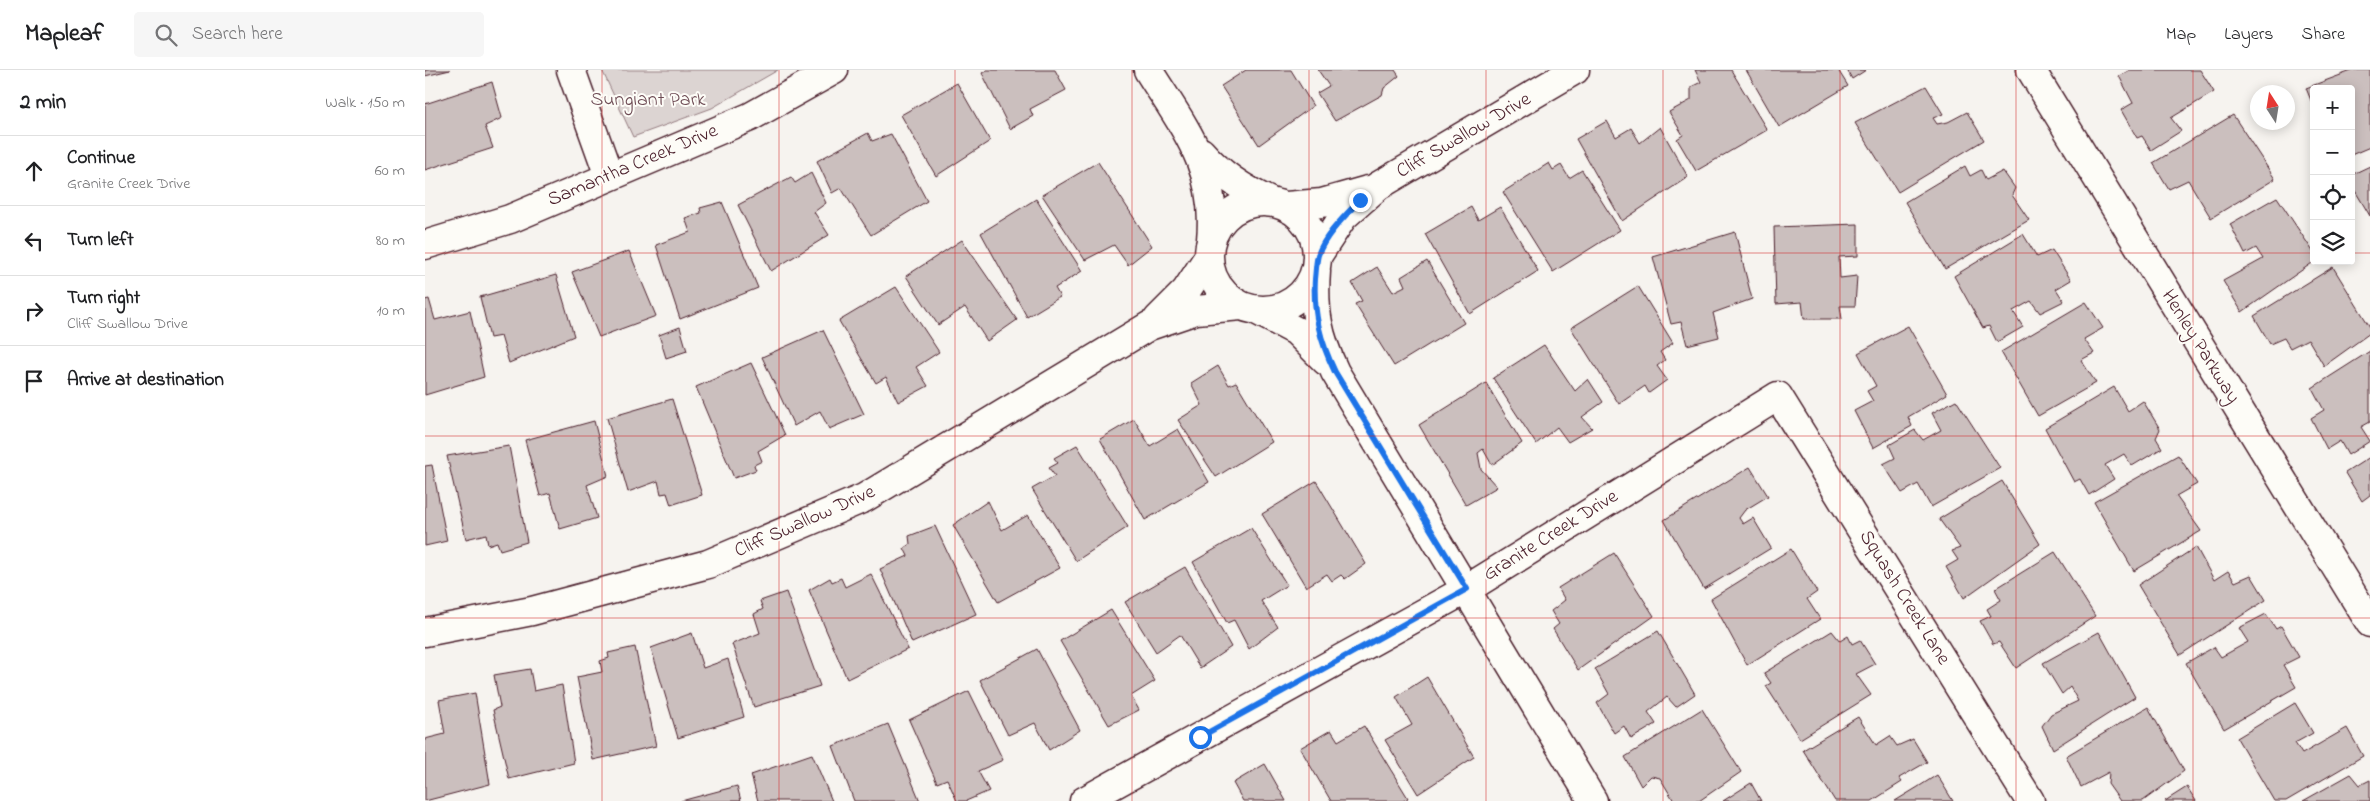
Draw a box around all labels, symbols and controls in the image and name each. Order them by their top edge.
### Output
search box [134,12,484,57]
text: Mapleaf [25,17,104,52]
icon: search [152,21,180,49]
text: Search here [192,21,283,48]
text: Map [2166,22,2196,48]
text: Layers [2224,22,2274,48]
text: Share [2302,22,2345,48]
north arrow [2250,85,2295,130]
map controls [2310,85,2355,265]
button: + [2310,85,2355,130]
park label: Sungiant Park [590,86,706,116]
street label: Cliff Swallow Drive [1391,86,1537,186]
text: 2 min [20,88,66,118]
text: Walk · 150 m [325,91,405,115]
street label: Samantha Creek Drive [543,117,723,215]
button: − [2310,130,2355,175]
text: Continue [67,145,135,172]
icon: ahead [20,157,48,185]
text: 60 m [375,159,405,183]
text: Granite Creek Drive [67,172,190,196]
button: locate [2310,175,2355,220]
route end [1349,189,1372,212]
button: layers [2310,220,2355,265]
icon: left [20,227,48,255]
text: Turn left [67,227,134,254]
text: 80 m [376,229,405,253]
street label: Henley Parkway [2153,284,2247,410]
text: Turn right [67,285,140,312]
icon: right [20,297,48,325]
text: 10 m [377,299,405,323]
text: Cliff Swallow Drive [67,312,188,336]
icon: arrive [20,367,48,395]
text: Arrive at destination [67,367,224,394]
street label: Cliff Swallow Drive [730,478,880,566]
street label: Granite Creek Drive [1478,483,1624,589]
street label: Squash Creek Lane [1851,525,1957,671]
route start [1189,726,1212,749]

